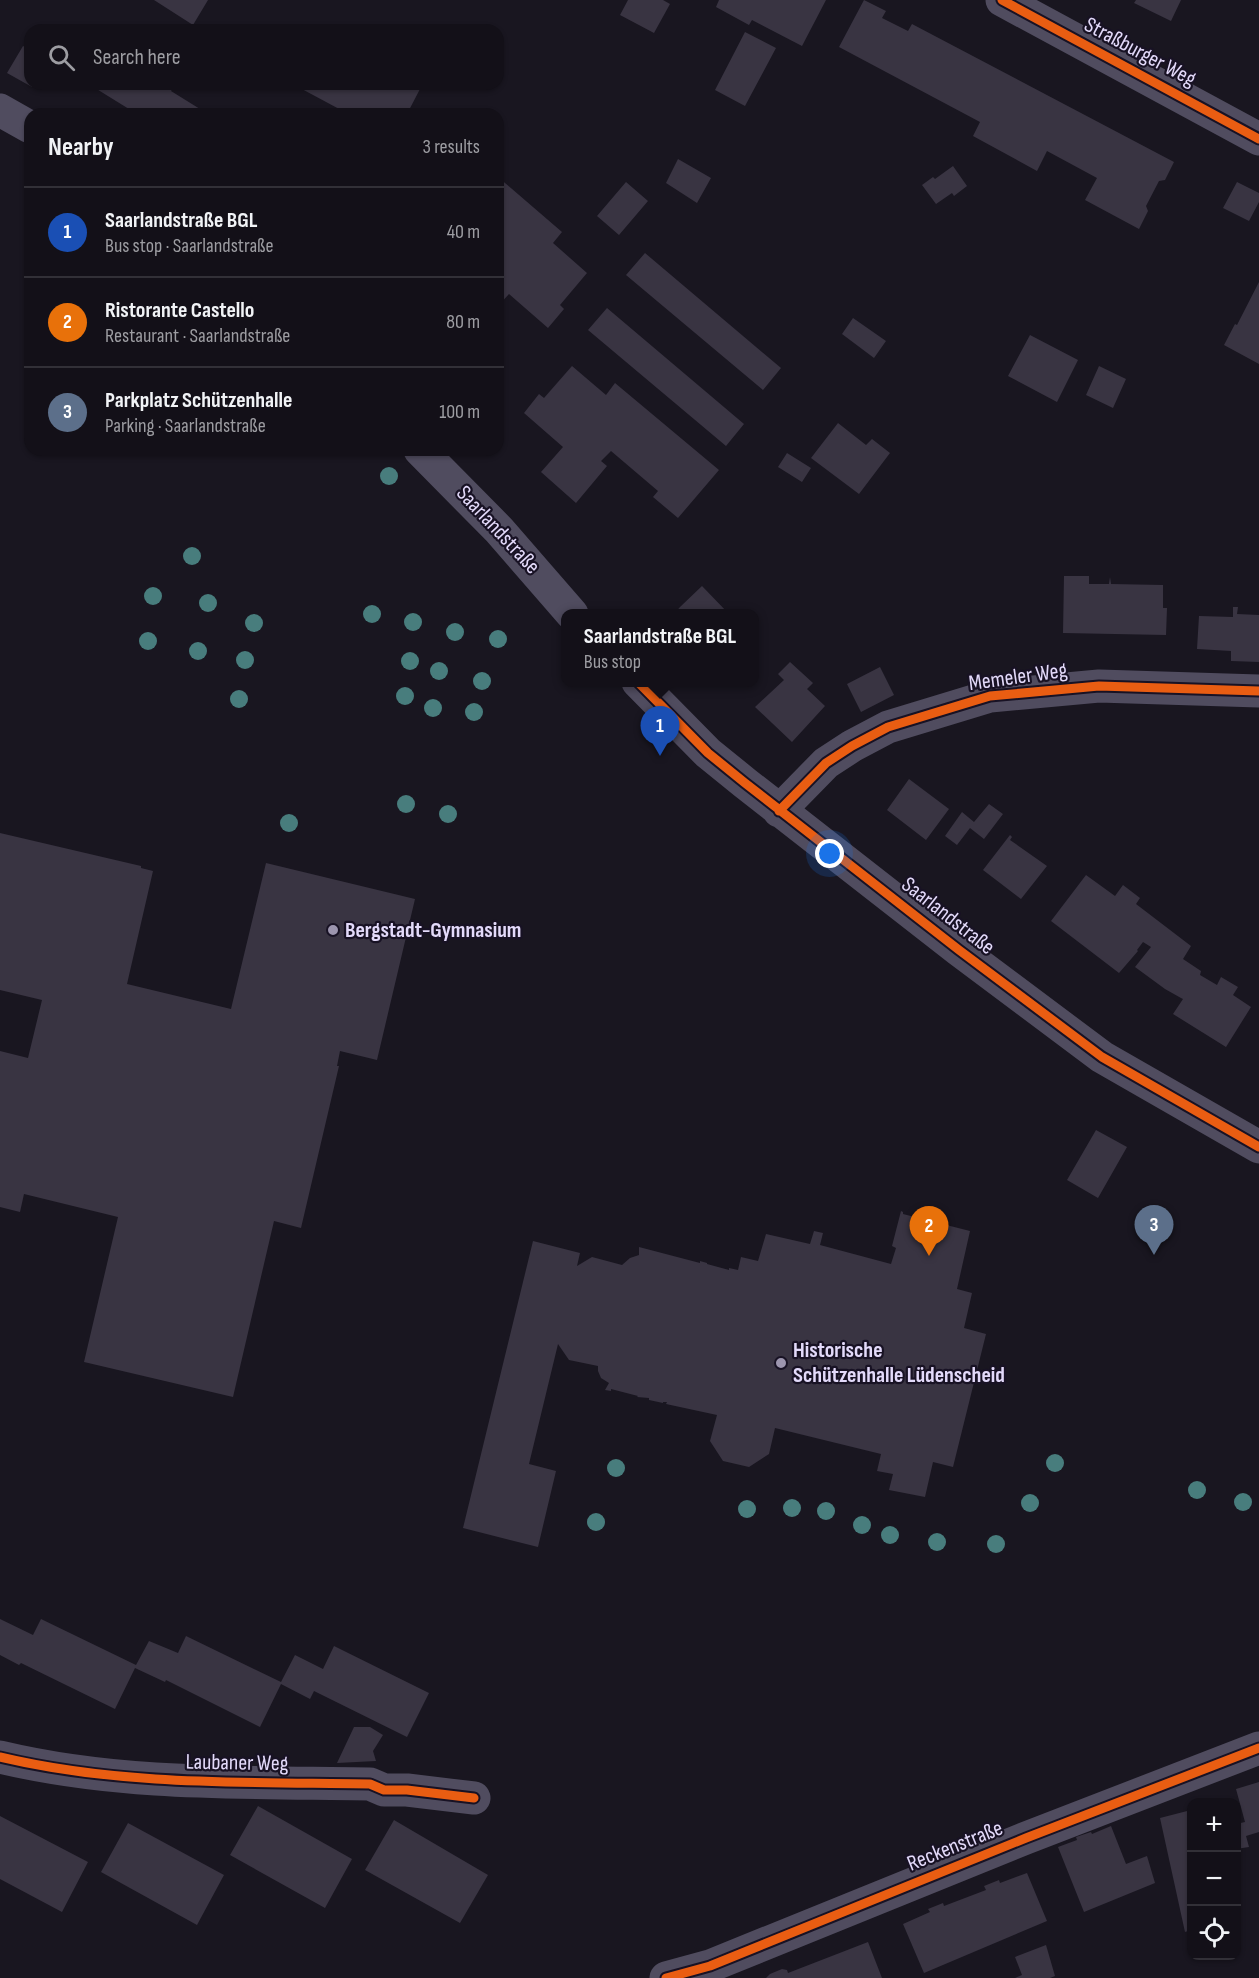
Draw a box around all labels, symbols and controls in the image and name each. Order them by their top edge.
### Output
street label: Straßburger Weg [1079,11,1201,93]
search box [24,24,504,90]
icon: search [45,41,78,74]
text: Search here [93,44,180,71]
text: Nearby [48,132,114,163]
text: 3 results [423,135,480,159]
text: Saarlandstraße BGL [105,207,257,234]
text: 1 [64,220,71,244]
text: 40 m [447,220,480,244]
text: Bus stop · Saarlandstraße [105,234,274,258]
text: Ristorante Castello [105,297,254,324]
text: 2 [63,310,72,334]
text: 80 m [446,310,480,334]
text: Restaurant · Saarlandstraße [105,324,290,348]
text: Parkplatz Schützenhalle [105,387,292,414]
text: 3 [63,400,72,424]
text: 100 m [439,400,480,424]
text: Parking · Saarlandstraße [105,414,266,438]
street label: Saarlandstraße [450,480,546,580]
popup [561,609,759,687]
text: Saarlandstraße BGL [584,623,736,650]
text: Bus stop [584,650,641,674]
street label: Memeler Weg [967,657,1069,697]
pin: 1 [640,706,680,756]
your location [815,839,844,868]
street label: Saarlandstraße [896,871,1000,961]
place label: Bergstadt-Gymnasium [345,917,521,944]
marker: Bergstadt-Gymnasium [326,923,340,937]
pin: 2 [910,1206,948,1256]
pin: 3 [1134,1206,1174,1255]
place label: Historische Schützenhalle Lüdenscheid [793,1337,1005,1389]
marker: Historische Schützenhalle Lüdenscheid [774,1356,788,1370]
street label: Laubaner Weg [185,1749,289,1777]
map controls [1187,1798,1241,1960]
button: + [1187,1798,1241,1852]
street label: Reckenstraße [903,1815,1007,1877]
button: − [1187,1852,1241,1906]
button: locate [1187,1906,1241,1960]

